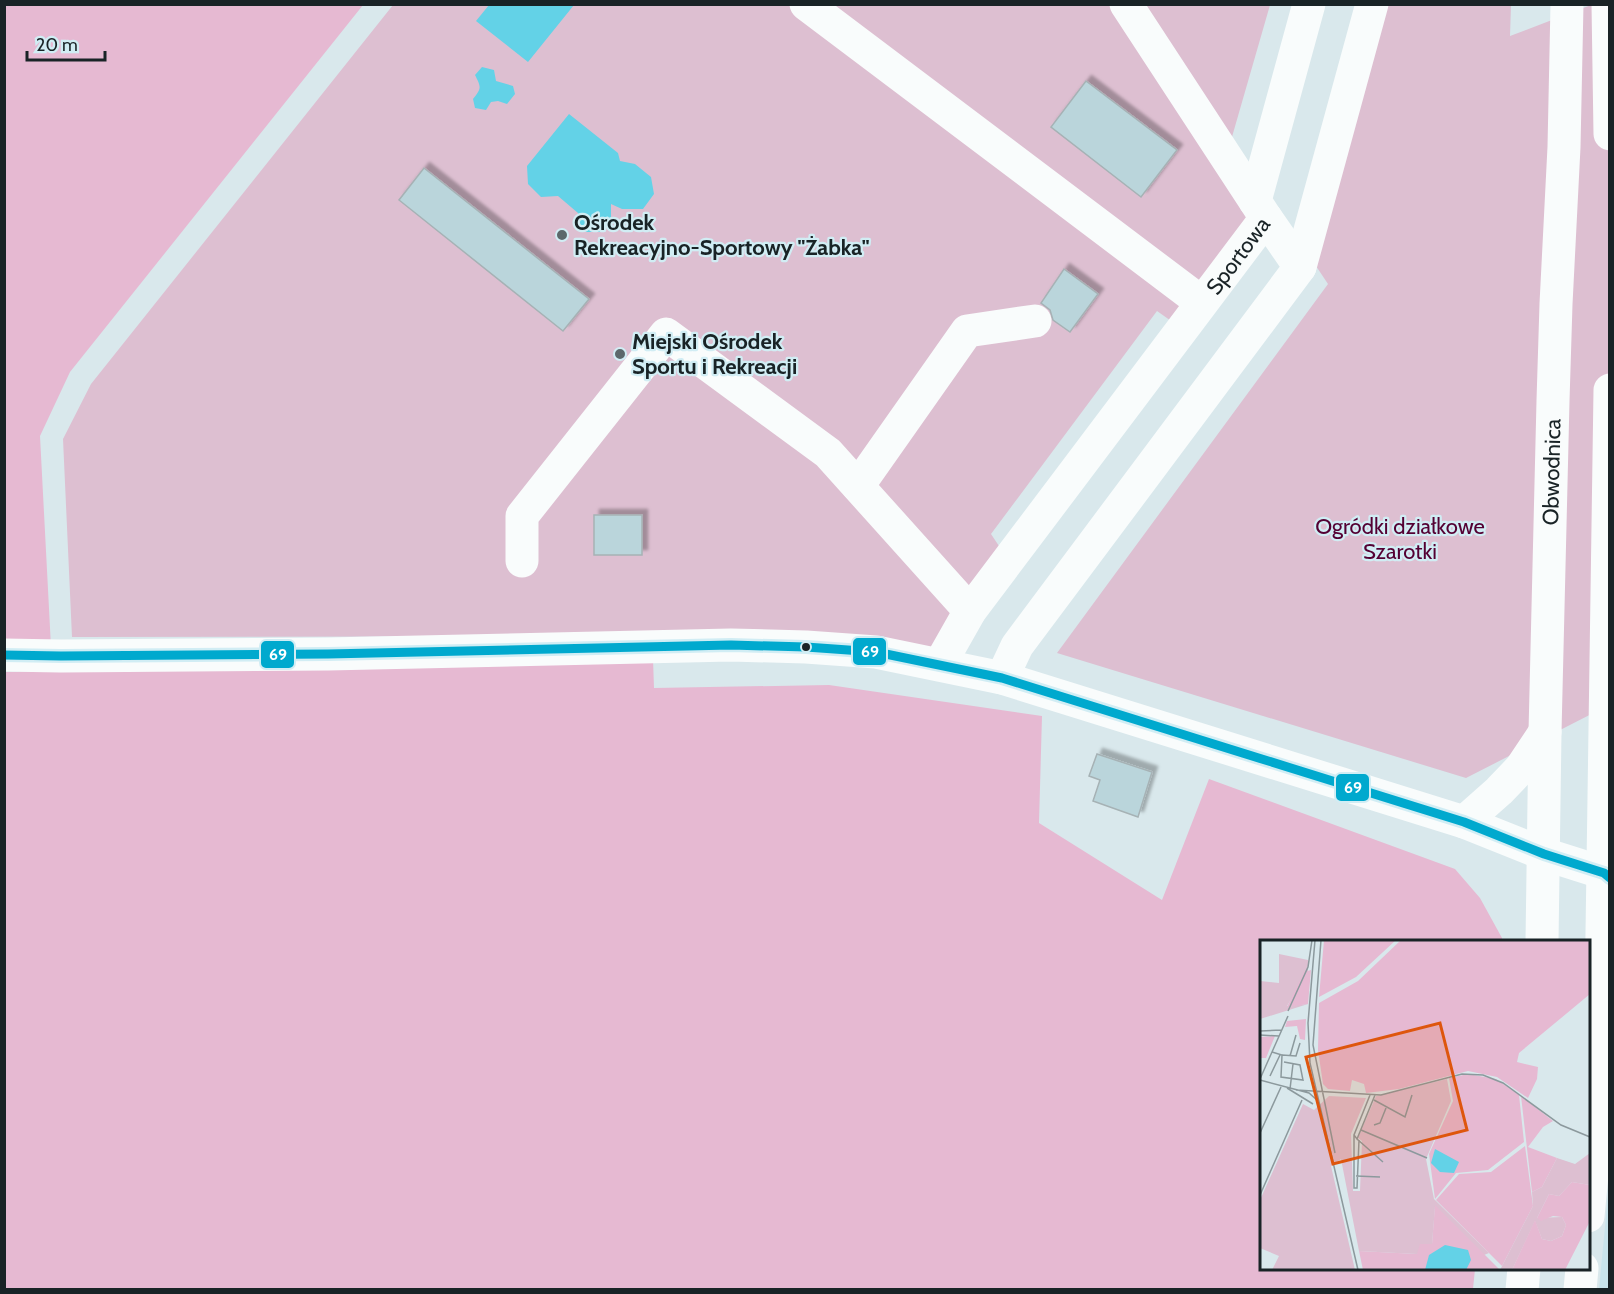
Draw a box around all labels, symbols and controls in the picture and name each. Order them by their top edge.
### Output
scale bar [27,24,105,62]
text: 20 m [36,34,78,56]
place label: Ośrodek Rekreacyjno-Sportowy "Żabka" [574,209,870,261]
street label: Sportowa [1200,211,1276,299]
marker: Ośrodek Rekreacyjno-Sportowy "Żabka" [555,228,569,242]
place label: Miejski Ośrodek Sportu i Rekreacji [632,328,797,380]
marker: Miejski Ośrodek Sportu i Rekreacji [613,347,627,361]
street label: Obwodnica [1536,418,1566,526]
park label: Ogródki działkowe Szarotki [1315,513,1485,565]
line badge: 69 [852,637,887,666]
line badge: 69 [260,640,295,669]
unlabelled marker [800,641,812,653]
text: 69 [861,642,879,661]
text: 69 [269,645,287,664]
line badge: 69 [1335,773,1370,802]
text: 69 [1344,778,1362,797]
inset map [1260,940,1590,1270]

